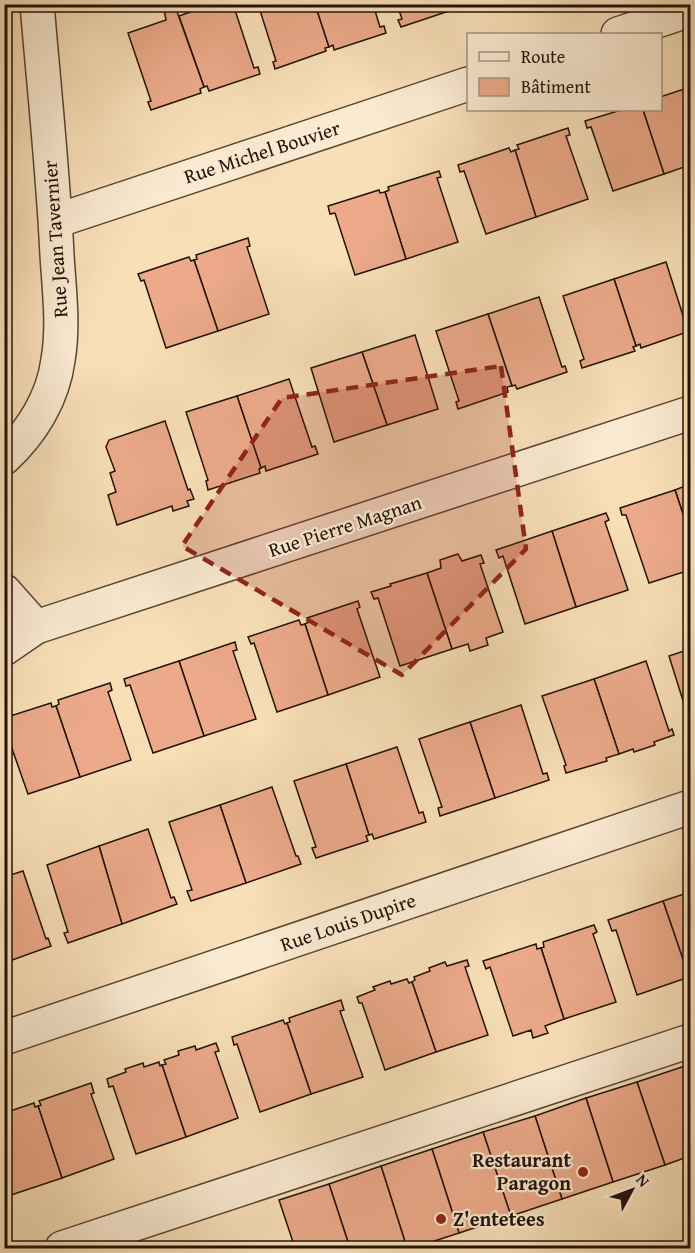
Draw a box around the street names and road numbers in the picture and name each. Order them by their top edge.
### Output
street label: Rue Michel Bouvier [180,113,344,190]
street label: Rue Jean Tavernier [35,159,74,319]
street label: Rue Pierre Magnan [264,487,425,564]
street label: Rue Louis Dupire [276,885,419,958]

